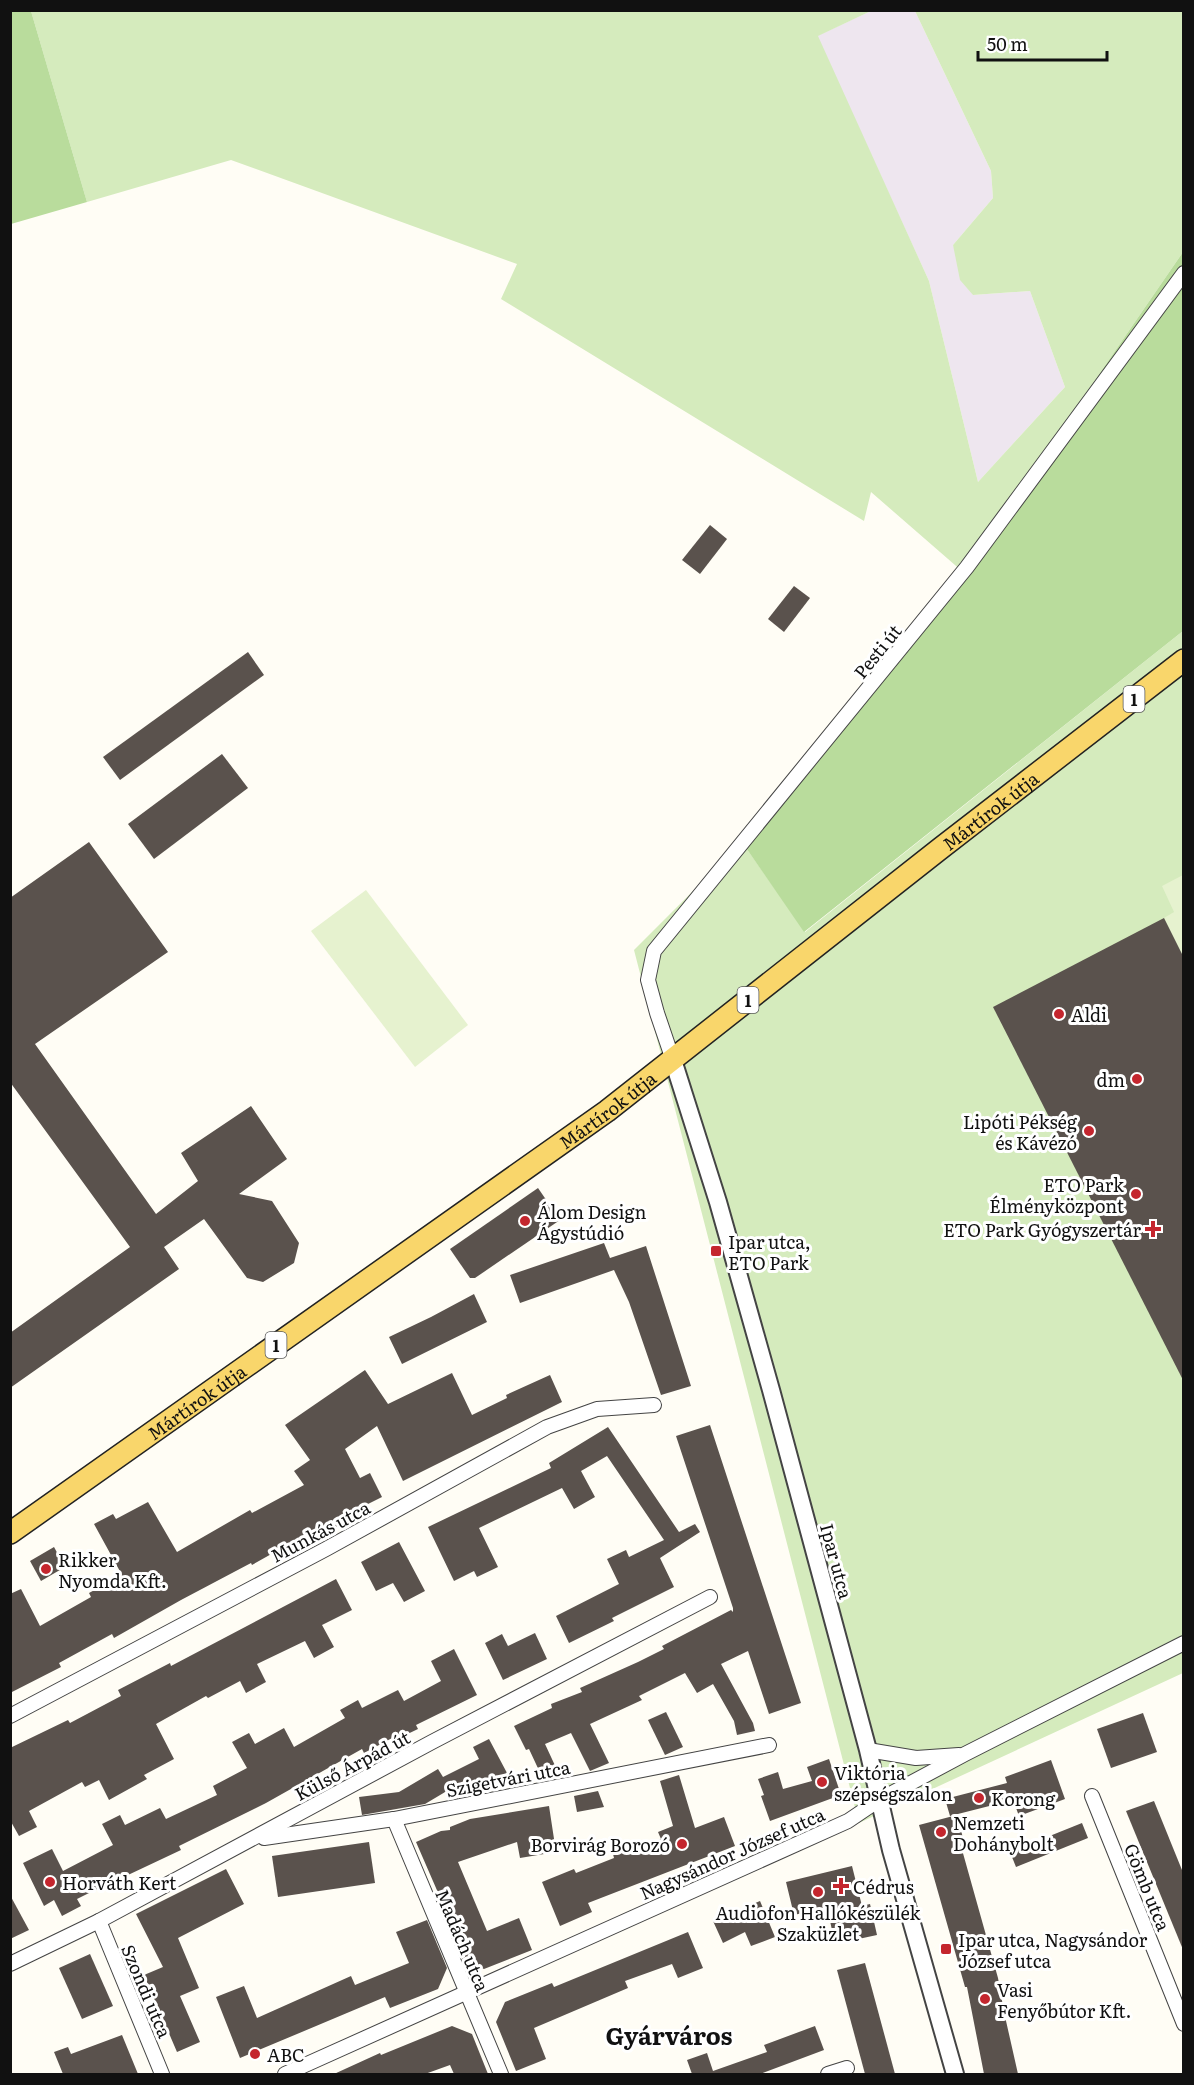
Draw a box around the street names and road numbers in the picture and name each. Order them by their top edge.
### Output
street label: Pesti út [847,618,908,684]
road number: 1 [1124,686,1144,712]
street label: Mártírok útja [936,764,1044,856]
road number: 1 [738,987,758,1013]
street label: Mártírok útja [553,1064,662,1155]
road number: 1 [266,1332,286,1358]
street label: Mártírok útja [141,1357,251,1446]
street label: Munkás utca [265,1493,375,1569]
street label: Ipar utca [814,1520,860,1602]
street label: Külső Árpád út [289,1723,415,1807]
street label: Szigetvári utca [443,1753,573,1803]
street label: Nagysándor József utca [635,1800,829,1906]
street label: Gömb utca [1118,1839,1178,1935]
street label: Madách utca [429,1885,497,1996]
street label: Szondi utca [115,1940,179,2042]

